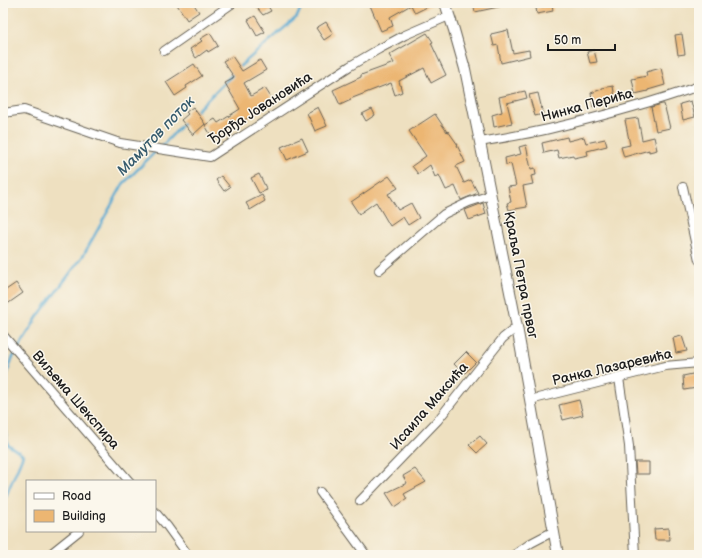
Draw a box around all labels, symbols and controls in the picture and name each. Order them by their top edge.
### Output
scale bar [548,26,615,52]
text: 50 m [554,33,581,48]
street label: Ђорђа Јовановића [205,68,316,148]
street label: Нинка Перића [539,84,636,125]
water label: Мамутов поток [113,91,200,180]
street label: Краља Петра првог [500,210,542,341]
street label: Ранка Лазаревића [550,345,674,389]
street label: Виљема Шекспира [29,347,124,453]
street label: Исаила Максића [386,358,472,453]
legend [26,480,156,532]
text: Road [62,489,91,504]
text: Building [62,509,106,524]

